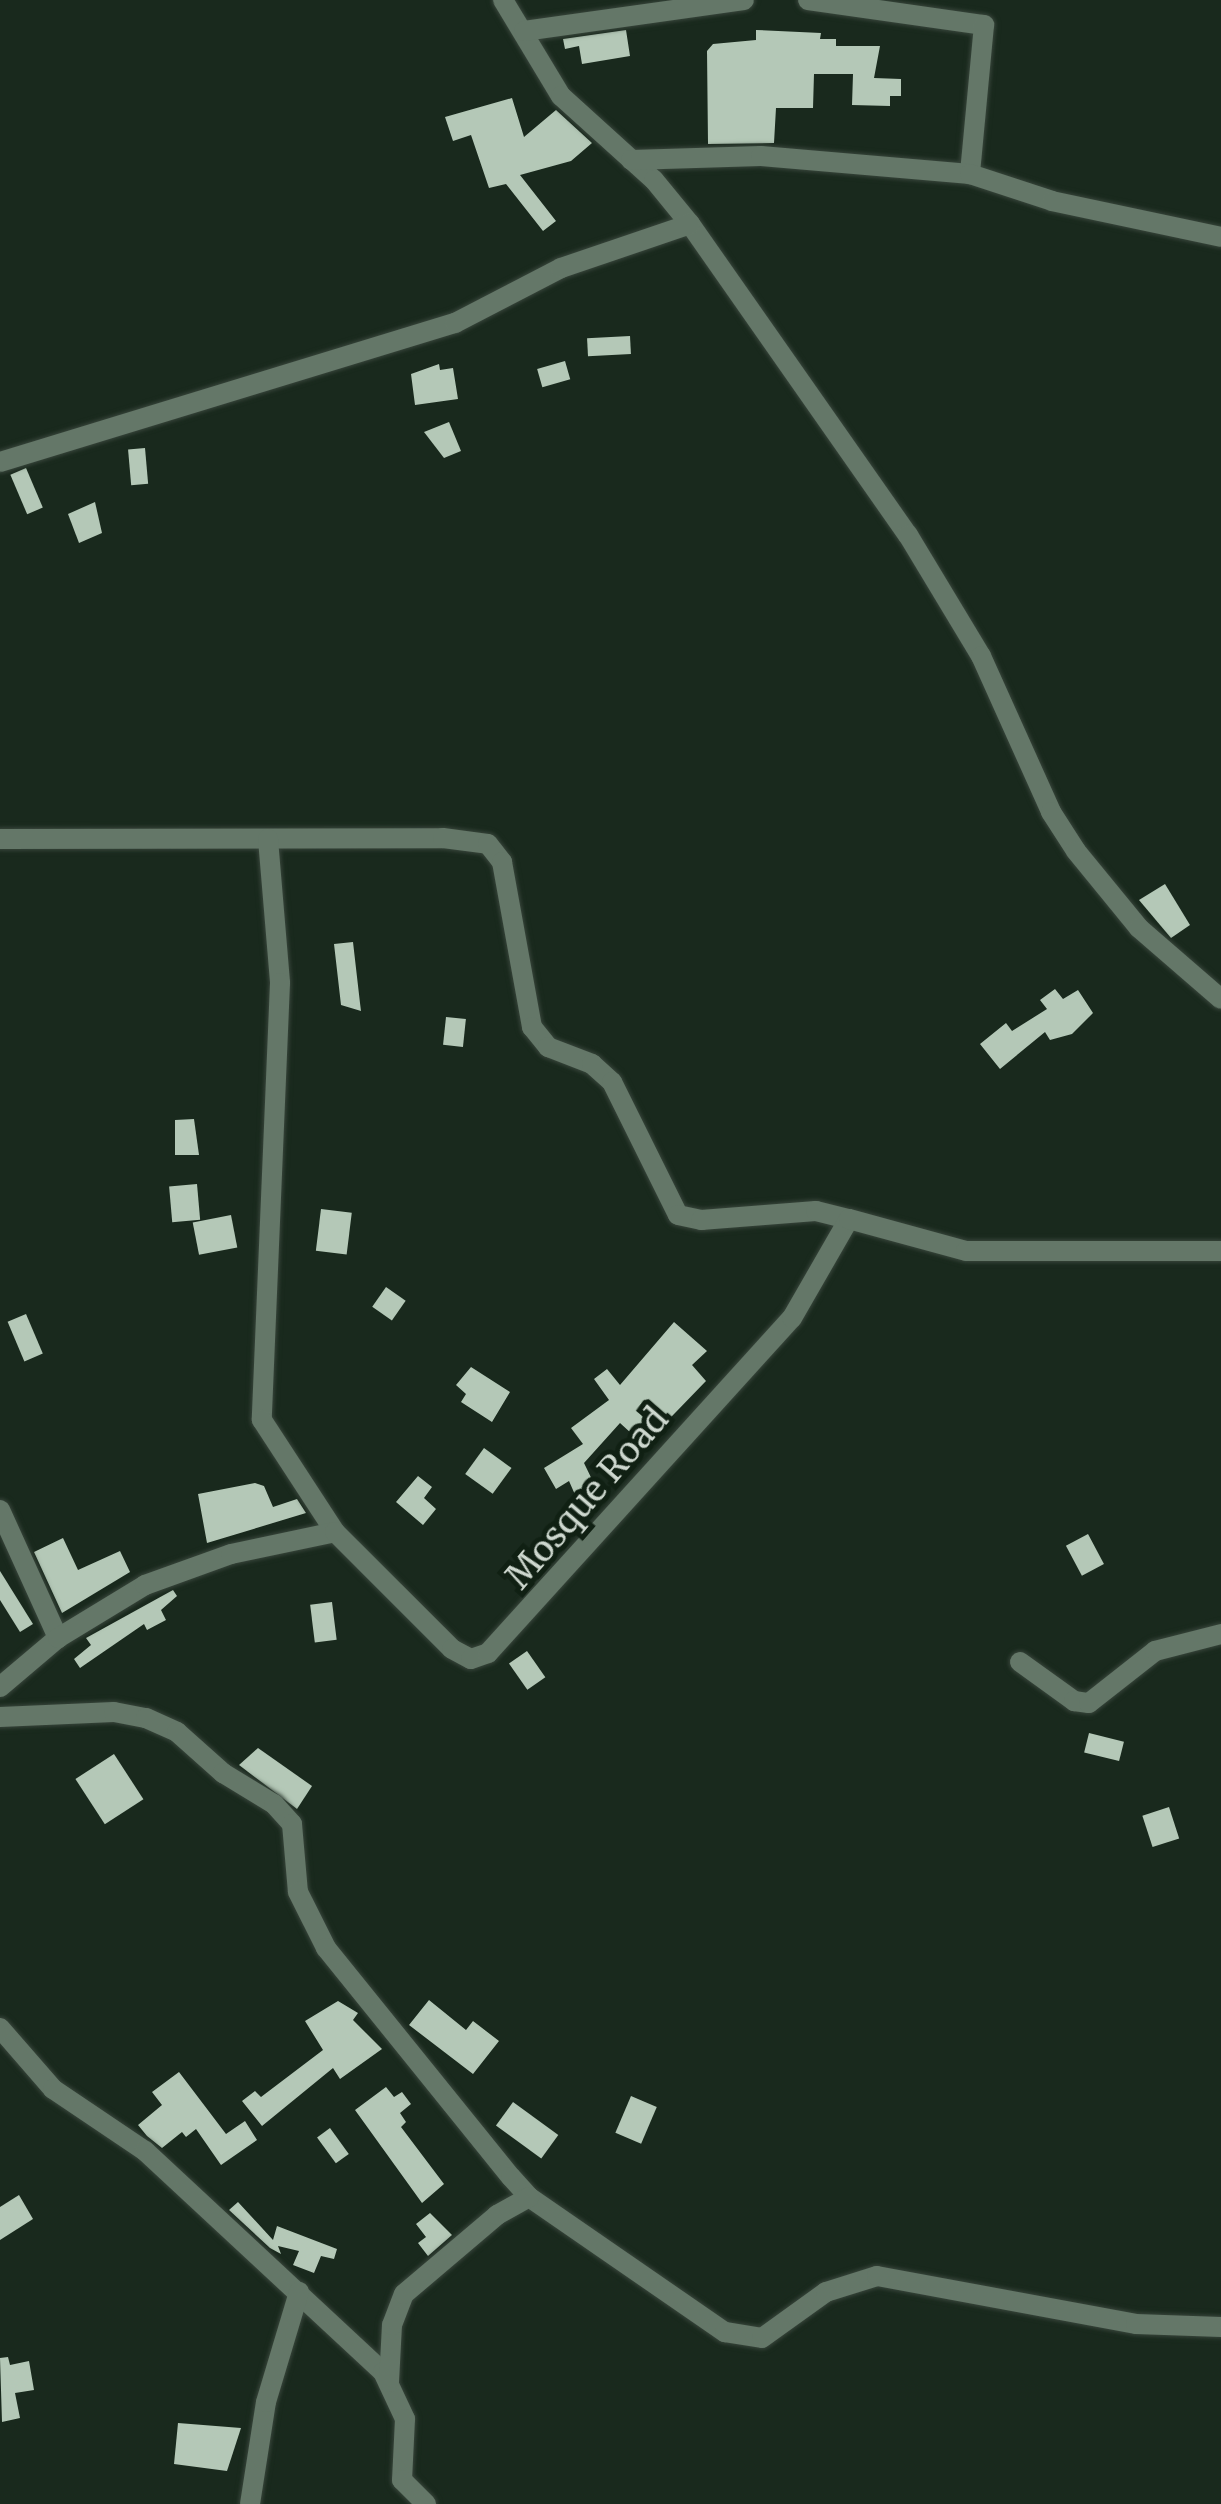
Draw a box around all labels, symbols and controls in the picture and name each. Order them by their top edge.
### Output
street label: Mosque Road [497,1399,677,1597]

